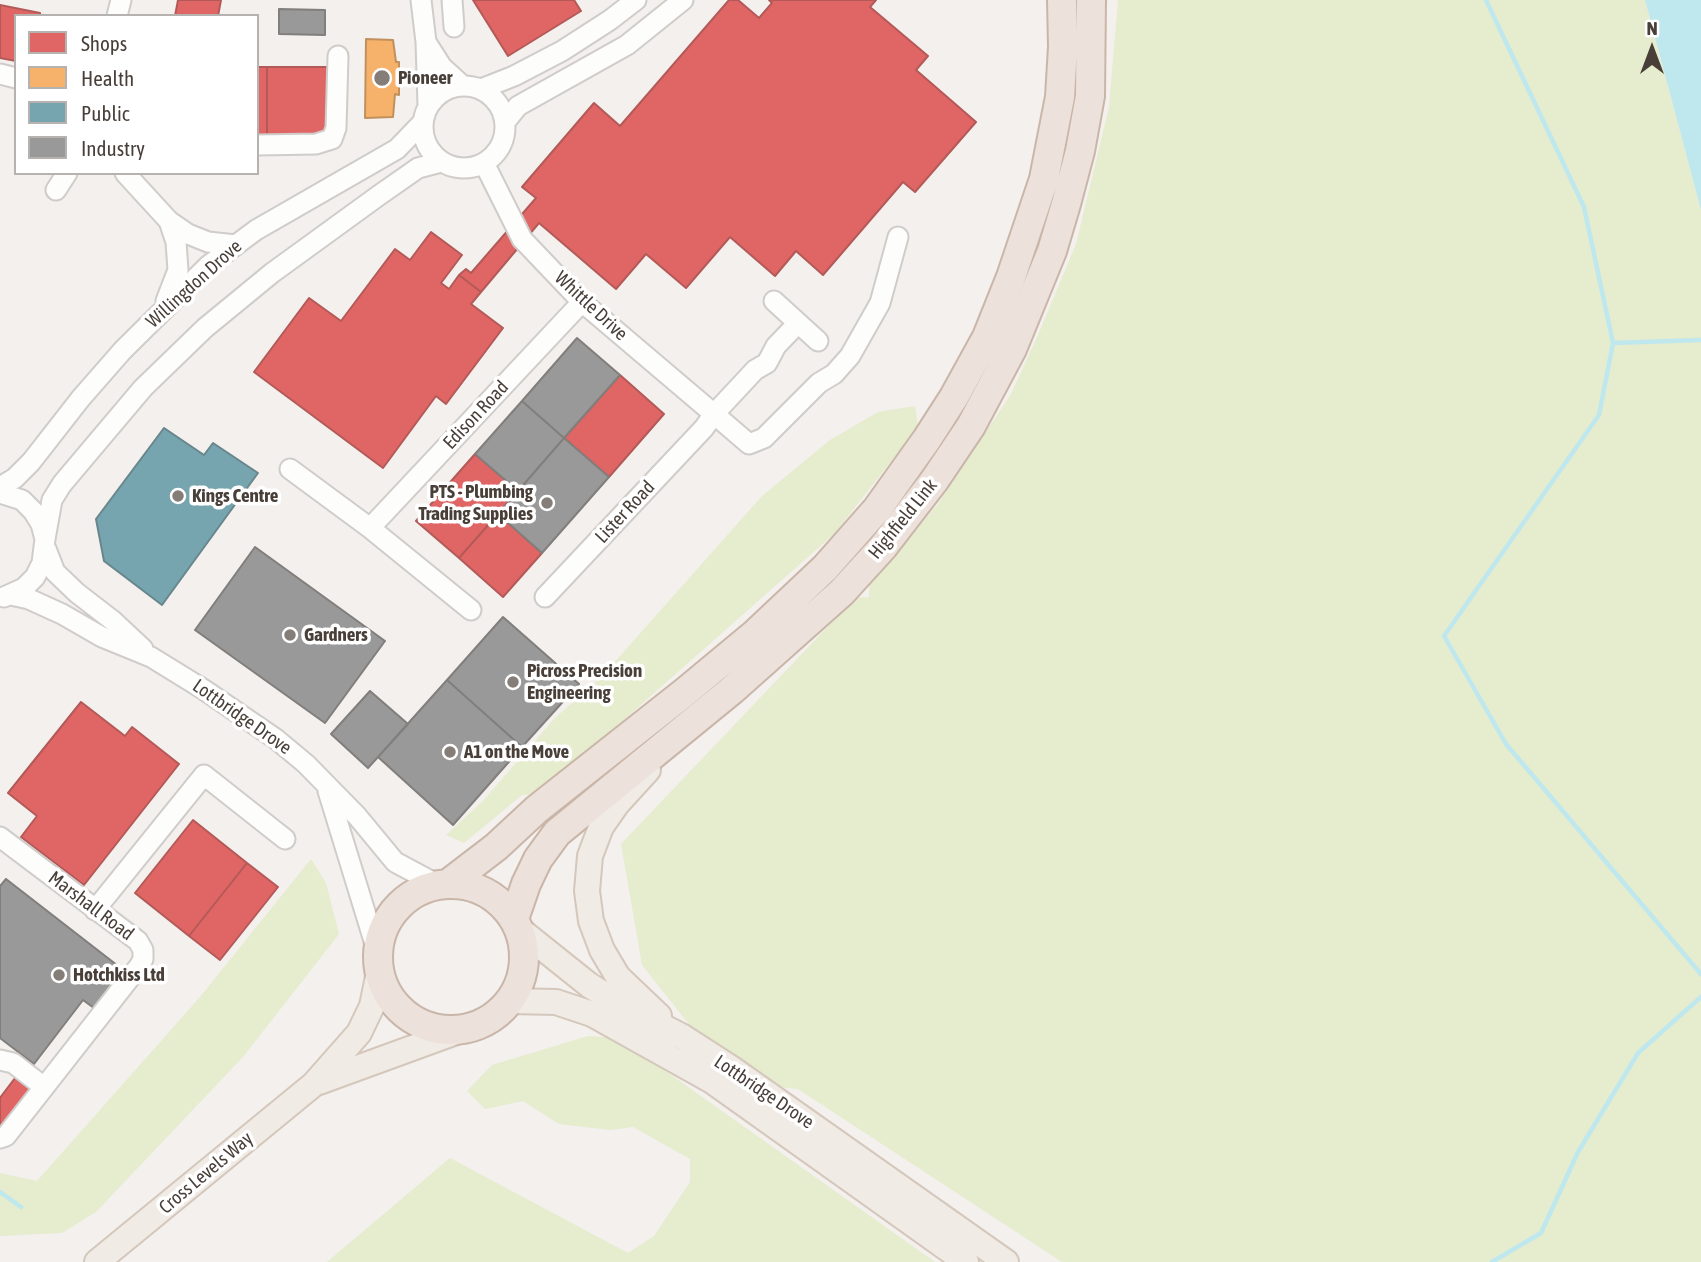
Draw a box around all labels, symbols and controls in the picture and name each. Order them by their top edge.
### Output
legend [14,14,259,175]
north arrow [1617,14,1687,84]
text: N [1646,17,1658,39]
text: Shops [81,31,127,55]
text: Health [81,66,134,90]
place label: Pioneer [398,67,452,89]
marker: Pioneer [372,68,392,88]
text: Public [81,101,130,125]
text: Industry [81,136,145,160]
street label: Willingdon Drove [142,235,246,333]
street label: Whittle Drive [550,267,632,345]
street label: Edison Road [439,376,513,454]
street label: Highfield Link [864,474,942,564]
street label: Lister Road [590,476,660,548]
place label: PTS - Plumbing Trading Supplies [418,481,533,525]
place label: Kings Centre [192,485,278,507]
marker: Kings Centre [170,488,186,504]
marker: PTS - Plumbing Trading Supplies [539,495,555,511]
place label: Gardners [304,624,368,646]
marker: Gardners [282,627,298,643]
place label: Picross Precision Engineering [527,660,642,704]
marker: Picross Precision Engineering [505,674,521,690]
street label: Lottbridge Drove [188,675,296,759]
place label: A1 on the Move [464,741,569,763]
marker: A1 on the Move [442,744,458,760]
street label: Marshall Road [44,867,138,945]
place label: Hotchkiss Ltd [73,964,165,986]
marker: Hotchkiss Ltd [51,967,67,983]
street label: Lottbridge Drove [710,1050,818,1134]
street label: Cross Levels Way [154,1127,258,1219]

